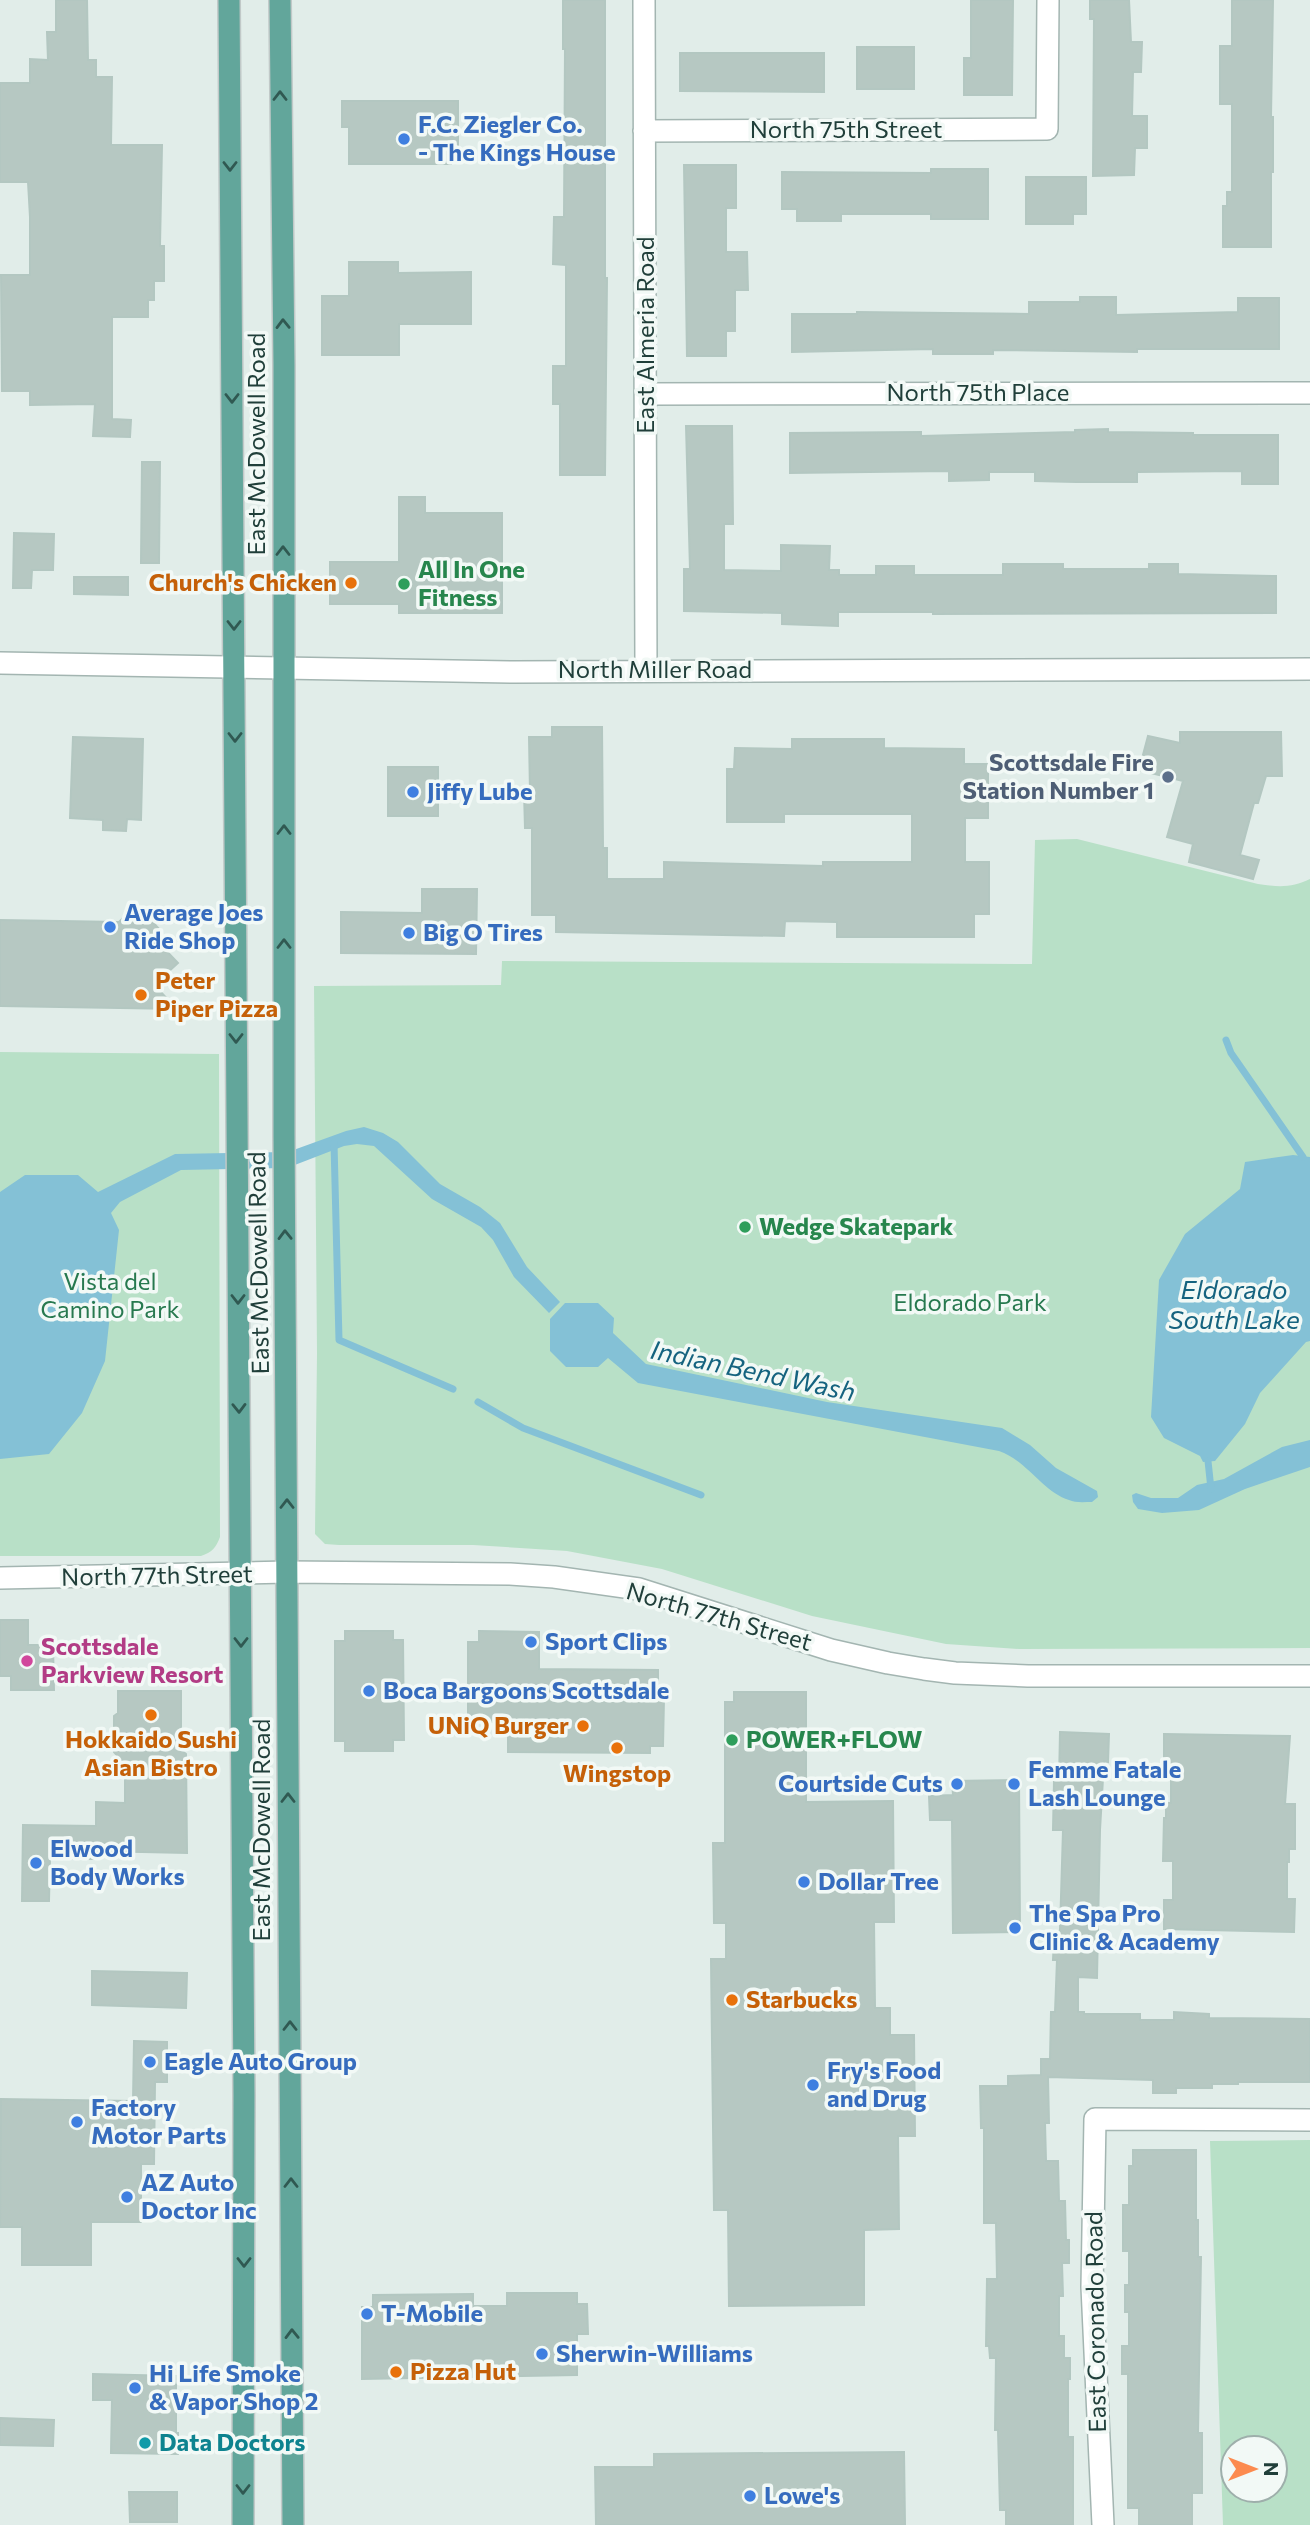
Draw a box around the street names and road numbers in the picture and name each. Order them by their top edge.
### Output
street label: North 75th Street [750,114,942,143]
street label: East Almeria Road [630,236,659,434]
street label: East McDowell Road [241,333,270,555]
street label: North 75th Place [886,377,1070,406]
street label: North Miller Road [558,654,752,683]
street label: East McDowell Road [241,1151,274,1375]
street label: North 77th Street [61,1558,253,1591]
street label: North 77th Street [623,1575,816,1656]
street label: East McDowell Road [246,1719,275,1941]
street label: East Coronado Road [1078,2211,1111,2433]

